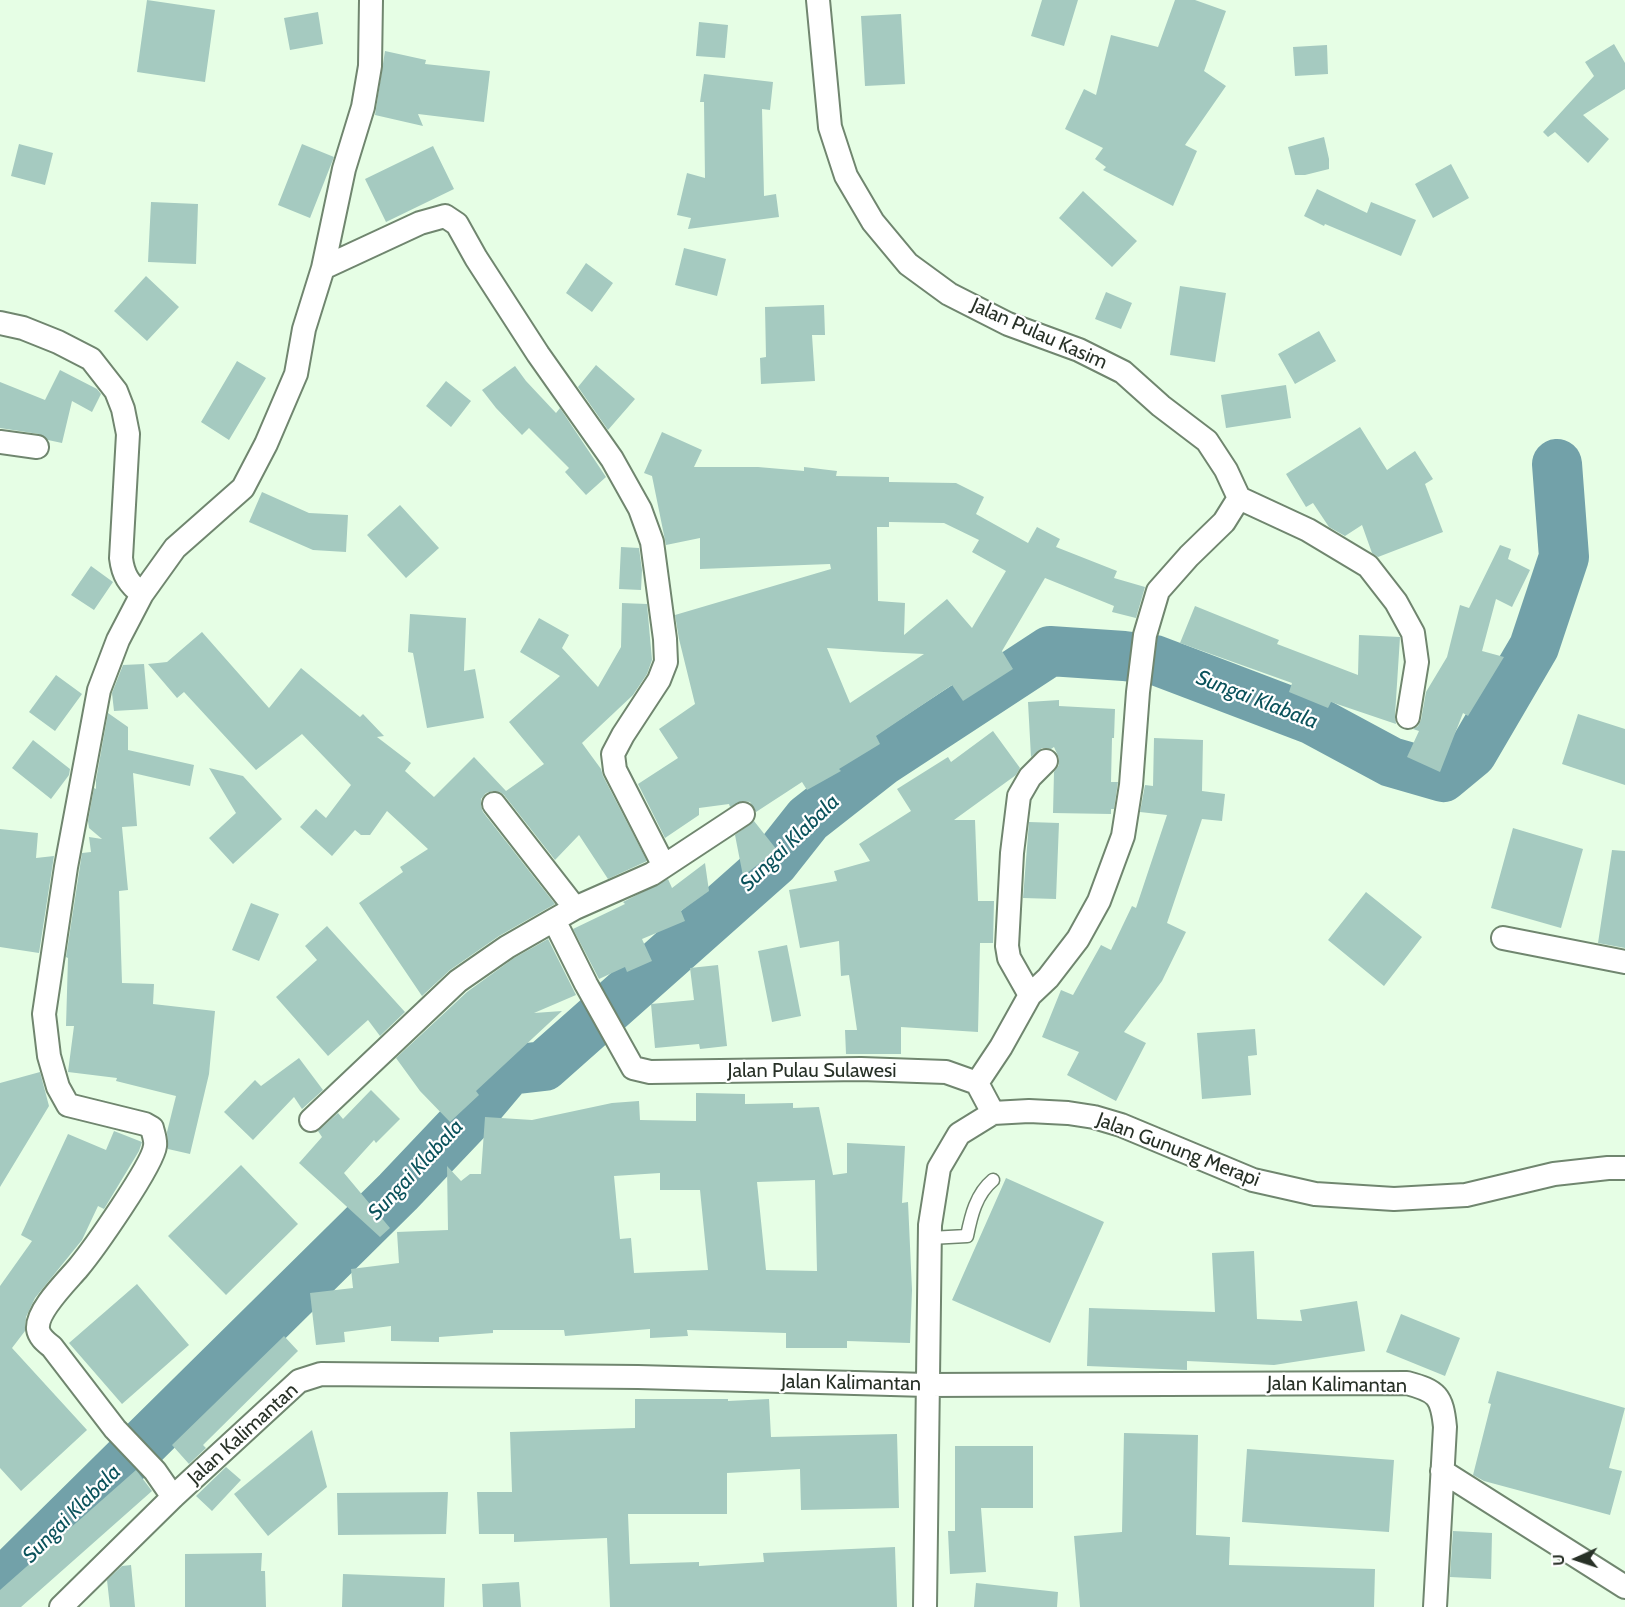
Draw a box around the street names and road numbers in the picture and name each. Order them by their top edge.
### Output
street label: Jalan Pulau Kasim [967,293,1111,375]
street label: Jalan Pulau Sulawesi [728,1059,896,1083]
street label: Jalan Gunung Merapi [1093,1108,1263,1192]
street label: Jalan Kalimantan [781,1370,921,1396]
street label: Jalan Kalimantan [1267,1372,1407,1398]
street label: Jalan Kalimantan [183,1378,303,1490]

